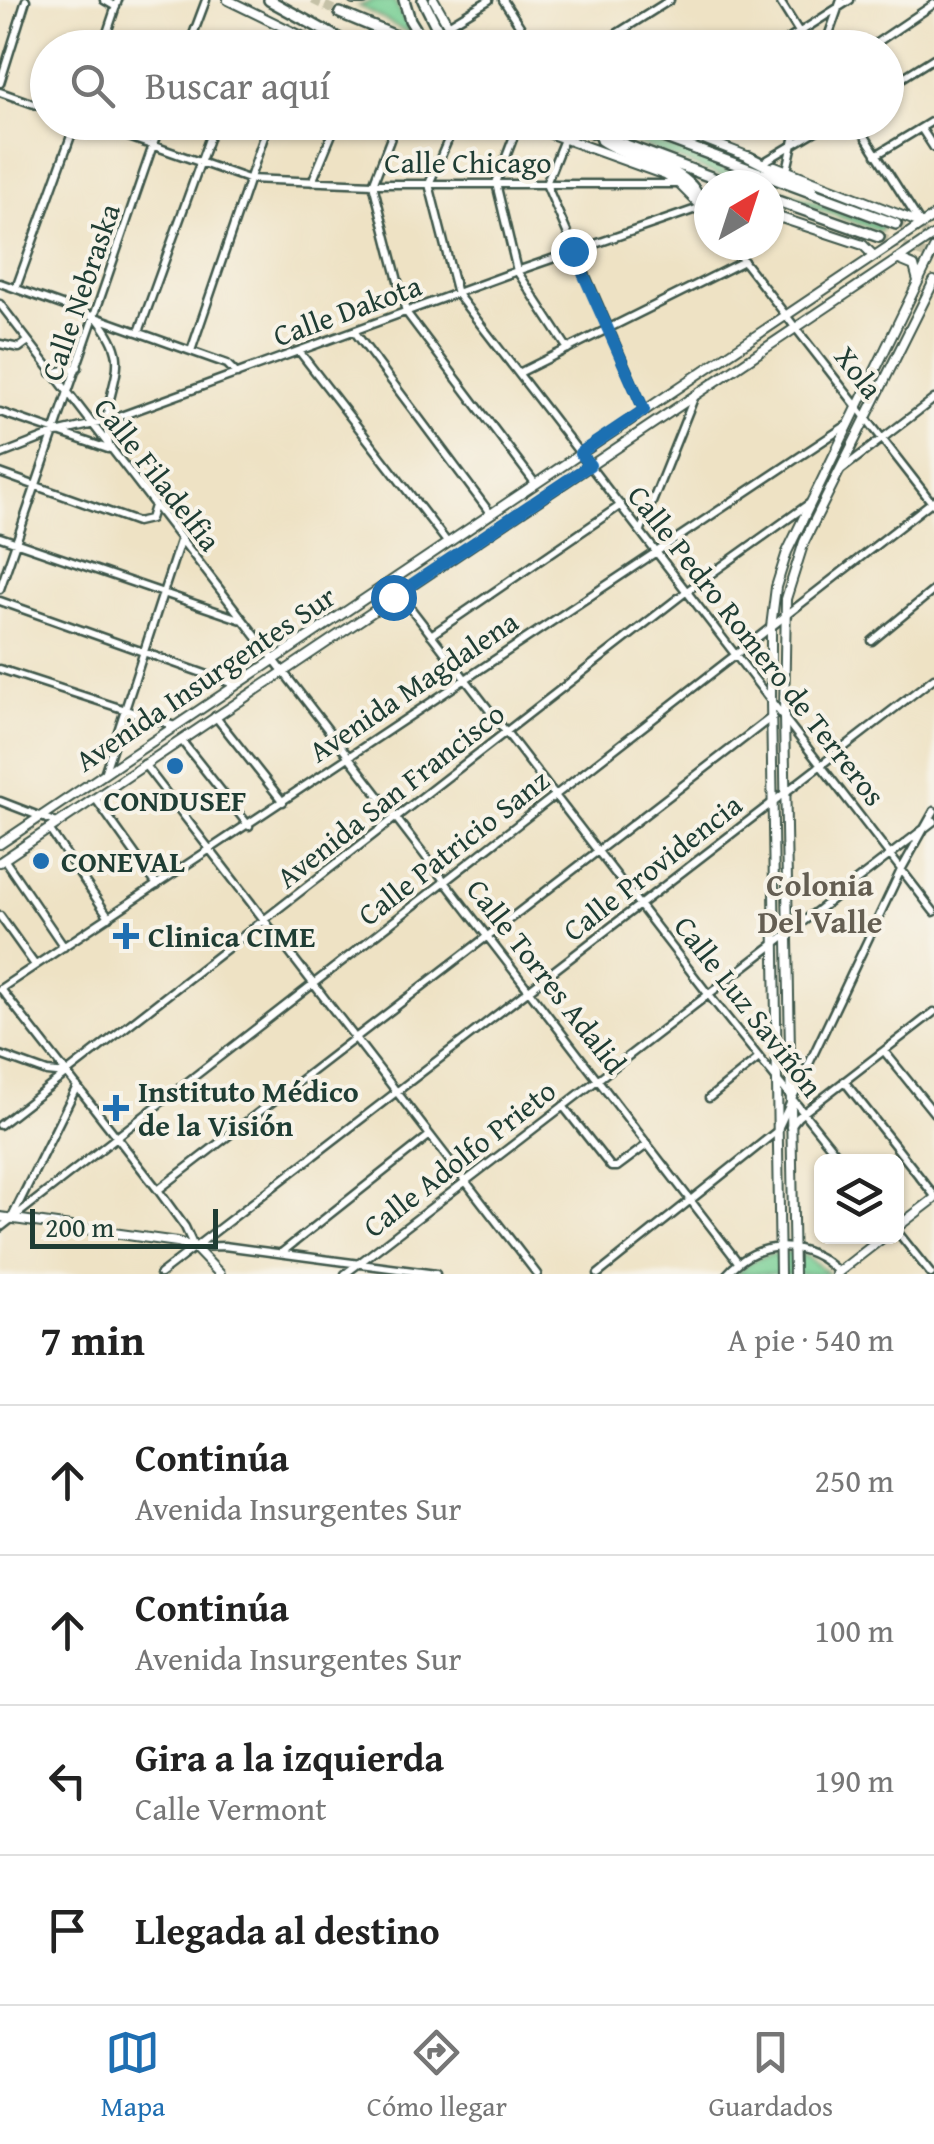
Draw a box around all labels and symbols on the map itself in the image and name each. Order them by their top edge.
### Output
street label: Calle Chicago [384,140,552,184]
north arrow [694,170,784,260]
street label: Calle Nebraska [29,197,131,387]
route end [551,229,597,275]
street label: Calle Dakota [267,263,427,357]
street label: Xola [824,336,894,408]
street label: Calle Filadelfia [84,388,232,560]
street label: Calle Pedro Romero de Terreros [617,475,897,815]
street label: Avenida Insurgentes Sur [66,574,344,782]
route start [371,575,417,621]
street label: Avenida Magdalena [299,599,527,773]
street label: Avenida San Francisco [266,692,514,898]
marker: CONDUSEF [164,755,186,777]
street label: Calle Patricio Sanz [348,758,558,936]
place label: CONDUSEF [104,778,246,822]
street label: Calle Providencia [553,783,751,951]
place label: CONEVAL [61,839,185,883]
marker: CONEVAL [30,850,52,872]
district label: Colonia Del Valle [757,861,883,945]
street label: Calle Torres Adalid [457,869,637,1083]
street label: Calle Luz Saviñón [664,906,834,1106]
place label: Clinica CIME [148,914,315,958]
marker: Clinica CIME [113,923,139,949]
place label: Instituto Médico de la Visión [138,1069,359,1147]
street label: Calle Adolfo Prieto [353,1069,565,1247]
marker: Instituto Médico de la Visión [103,1095,129,1121]
scale bar [30,1204,218,1248]

